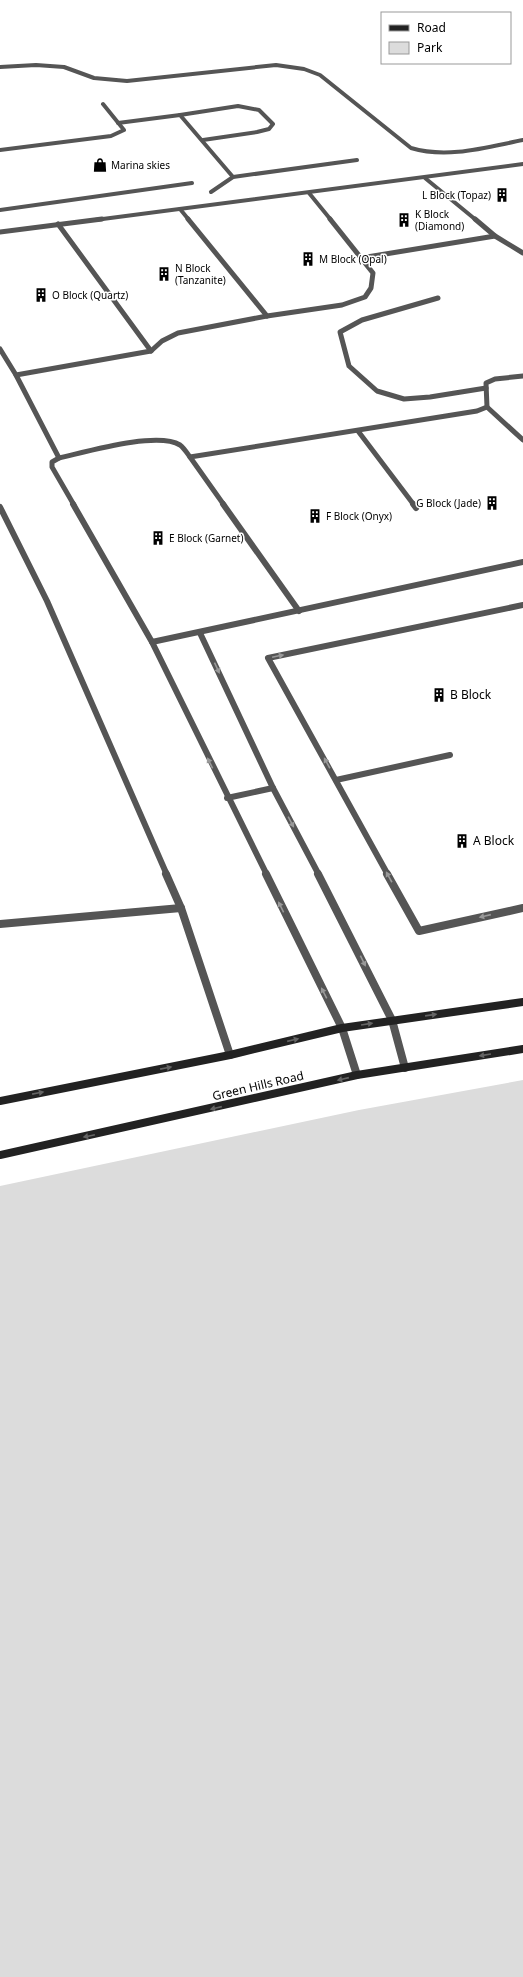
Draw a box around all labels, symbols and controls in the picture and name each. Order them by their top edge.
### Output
legend [381,12,511,64]
text: Road [417,19,446,36]
text: Park [417,39,443,56]
shop icon: Marina skies [92,157,108,173]
place label: Marina skies [111,158,170,172]
building icon: L Block (Topaz) [494,187,510,203]
place label: L Block (Topaz) [422,188,491,202]
place label: K Block (Diamond) [415,207,464,233]
building icon: K Block (Diamond) [396,212,412,228]
building icon: M Block (Opal) [300,251,316,267]
place label: M Block (Opal) [319,252,387,266]
place label: N Block (Tanzanite) [175,261,226,287]
building icon: N Block (Tanzanite) [156,266,172,282]
building icon: O Block (Quartz) [33,287,49,303]
place label: O Block (Quartz) [52,288,128,302]
building icon: G Block (Jade) [484,495,500,511]
place label: G Block (Jade) [416,496,481,510]
building icon: F Block (Onyx) [307,508,323,524]
place label: F Block (Onyx) [326,509,392,523]
building icon: E Block (Garnet) [150,530,166,546]
place label: E Block (Garnet) [169,531,243,545]
one-way arrow [272,653,285,659]
one-way arrow [214,662,220,674]
place label: B Block [450,686,492,703]
building icon: B Block [431,687,447,703]
one-way arrow [207,757,213,768]
one-way arrow [323,757,330,769]
one-way arrow [288,816,294,828]
place label: A Block [473,832,515,849]
building icon: A Block [454,833,470,849]
one-way arrow [386,871,392,883]
one-way arrow [278,902,285,913]
one-way arrow [479,914,491,920]
one-way arrow [360,955,366,967]
one-way arrow [321,987,327,999]
one-way arrow [425,1011,437,1018]
one-way arrow [361,1021,373,1027]
one-way arrow [286,1036,299,1042]
one-way arrow [478,1052,491,1058]
one-way arrow [160,1064,172,1070]
street label: Green Hills Road [210,1067,305,1104]
one-way arrow [336,1076,349,1082]
one-way arrow [32,1090,44,1096]
one-way arrow [210,1105,222,1111]
one-way arrow [83,1133,95,1139]

